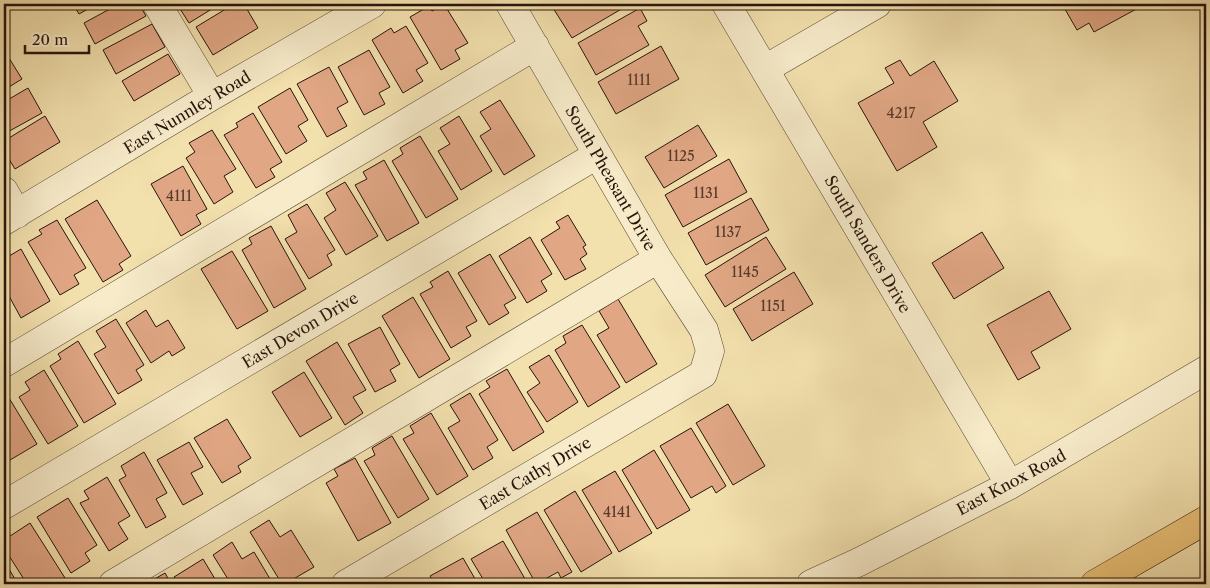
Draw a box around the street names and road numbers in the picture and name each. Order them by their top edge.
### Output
street label: East Nunnley Road [120,66,254,158]
street label: South Pheasant Drive [561,102,661,254]
street label: South Sanders Drive [820,172,916,316]
street label: East Devon Drive [238,287,362,373]
street label: East Cathy Drive [476,432,594,514]
street label: East Knox Road [953,445,1069,519]

